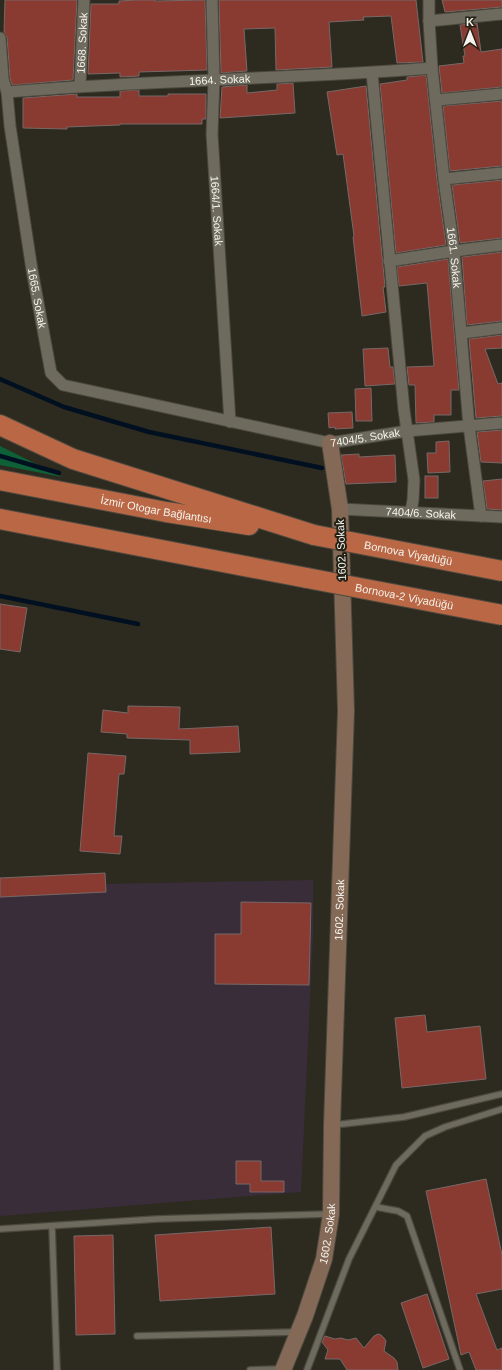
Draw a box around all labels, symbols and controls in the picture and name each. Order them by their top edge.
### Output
street label: 1668. Sokak [75,12,89,74]
north arrow [450,12,490,52]
text: K [466,16,474,28]
street label: 1664. Sokak [189,72,251,87]
street label: 1664/1. Sokak [209,175,225,247]
street label: 1661. Sokak [445,226,463,289]
street label: 1665. Sokak [26,267,49,330]
street label: 7404/5. Sokak [329,426,401,449]
street label: İzmir Otogar Bağlantısı [100,494,213,525]
street label: 7404/6. Sokak [385,505,457,521]
street label: 1602. Sokak [334,519,348,581]
street label: Bornova Viyadüğü [363,539,454,567]
street label: Bornova-2 Viyadüğü [354,581,454,612]
street label: 1602. Sokak [332,879,346,941]
street label: 1602. Sokak [317,1203,337,1266]

